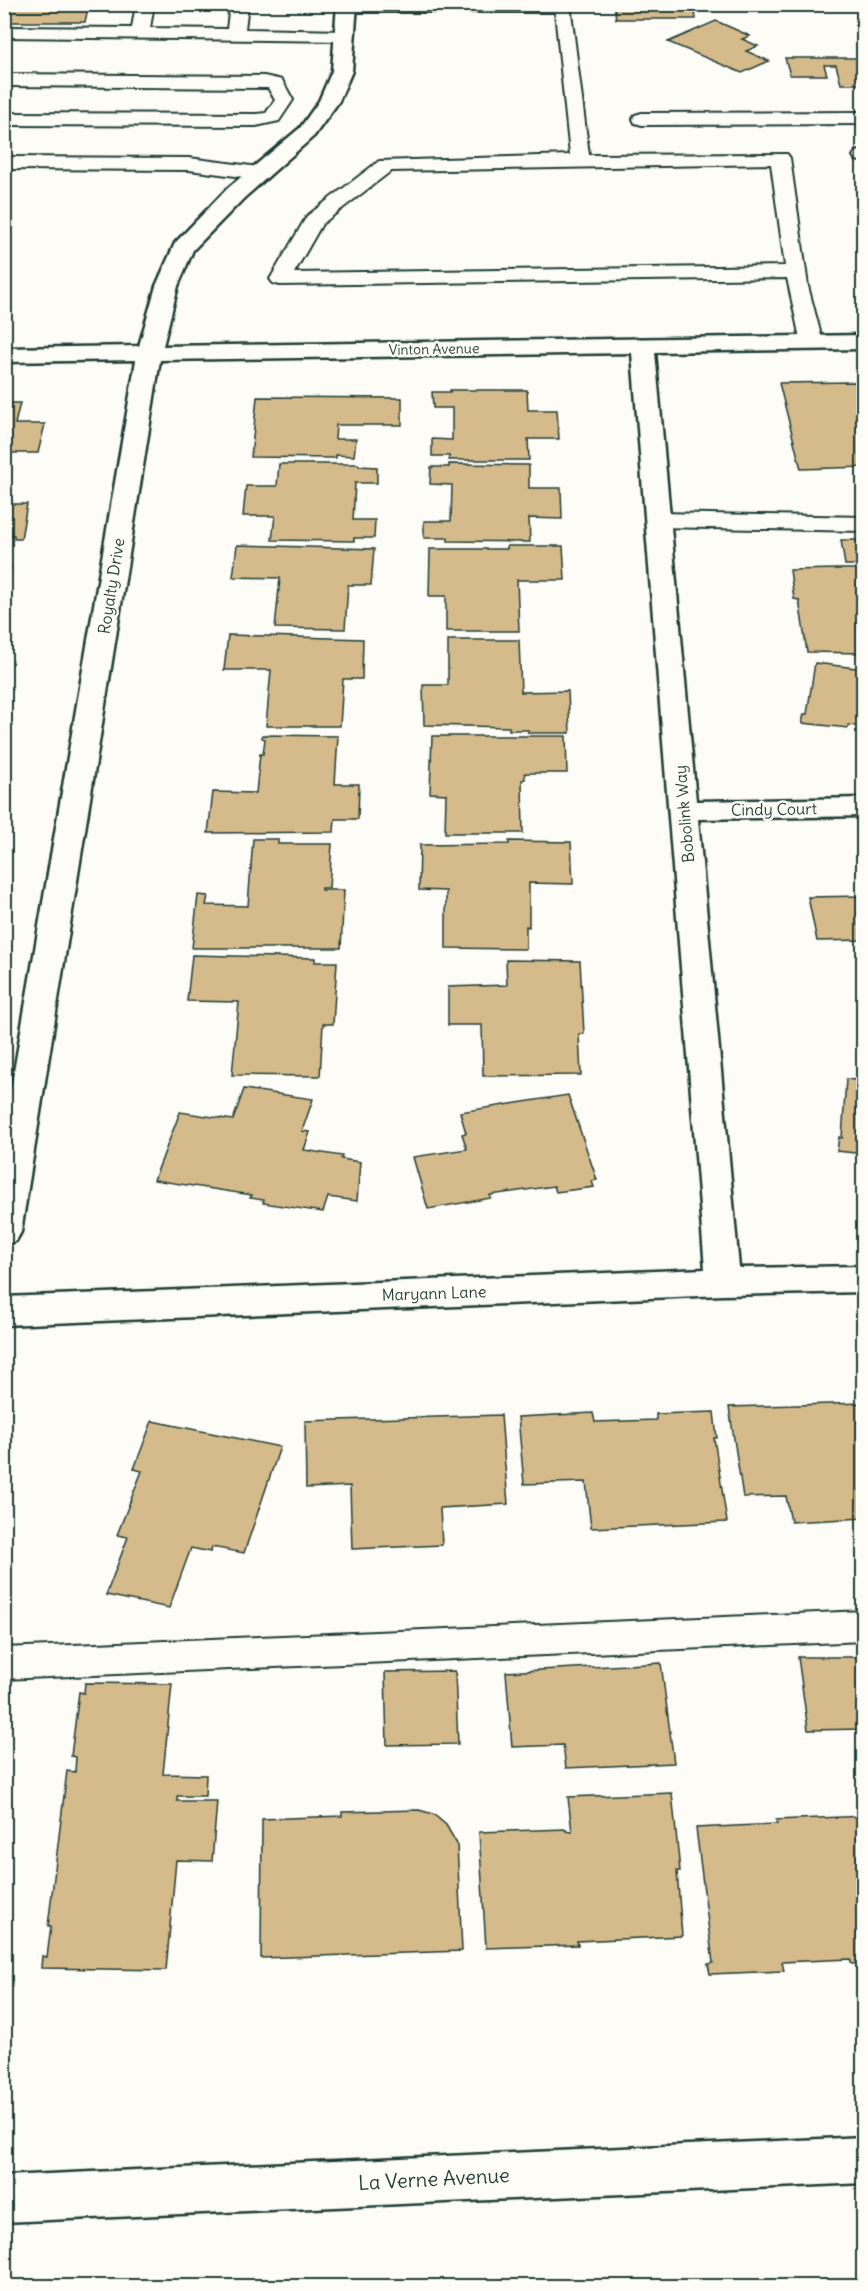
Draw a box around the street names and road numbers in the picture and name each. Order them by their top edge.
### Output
street label: Vinton Avenue [388,339,480,359]
street label: Royalty Drive [94,537,128,635]
street label: Bobolink Way [670,764,698,864]
street label: Cindy Court [731,798,818,820]
street label: Maryann Lane [381,1281,487,1305]
street label: La Verne Avenue [358,2162,510,2195]

